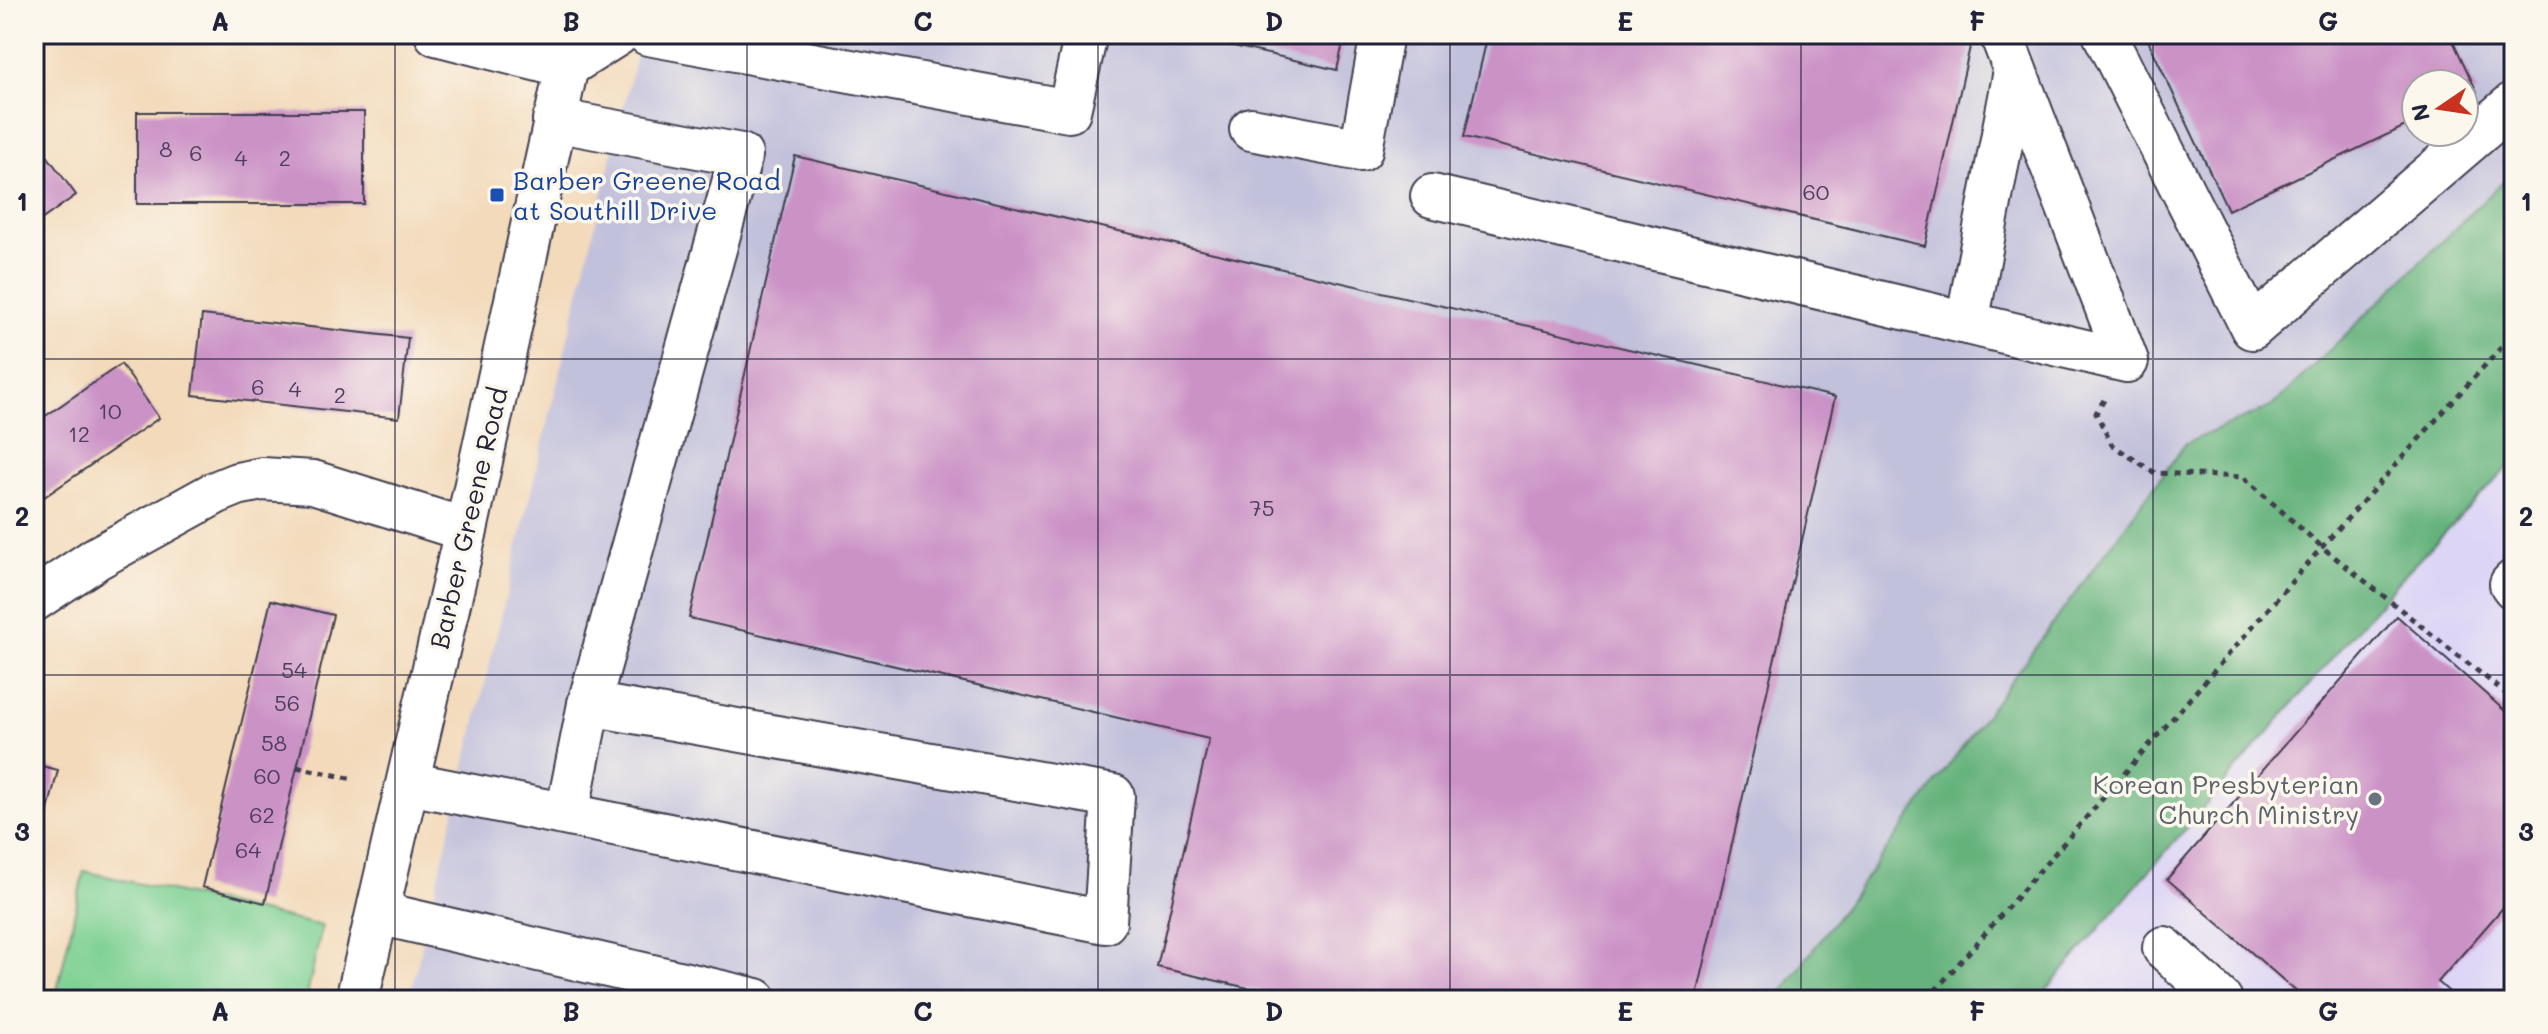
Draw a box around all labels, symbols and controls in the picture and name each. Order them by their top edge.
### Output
text: A [211,4,229,38]
text: B [562,4,580,38]
text: C [913,4,933,38]
text: D [1265,4,1283,38]
text: E [1617,4,1633,38]
text: F [1969,4,1985,38]
text: G [2318,4,2338,38]
north arrow [2400,68,2480,148]
text: N [2404,101,2436,124]
house number: 8 [159,134,173,163]
house number: 6 [189,138,203,167]
house number: 4 [235,143,248,172]
house number: 2 [279,143,291,172]
place label: Barber Greene Road at Southill Drive [513,163,781,227]
house number: 60 [1803,177,1829,206]
text: 1 [16,184,28,218]
text: 1 [2520,184,2532,218]
marker: Barber Greene Road at Southill Drive [488,186,506,204]
house number: 6 [251,372,265,401]
house number: 4 [289,374,302,403]
house number: 2 [334,380,346,409]
street label: Barber Greene Road [421,384,515,652]
house number: 10 [98,396,122,425]
house number: 12 [68,419,90,448]
house number: 75 [1249,493,1275,522]
text: 2 [15,499,29,533]
text: 2 [2519,499,2533,533]
house number: 54 [281,655,307,684]
house number: 56 [274,688,300,717]
house number: 58 [261,728,287,757]
house number: 60 [254,761,280,790]
place label: Korean Presbyterian Church Ministry [2093,767,2359,831]
marker: Korean Presbyterian Church Ministry [2366,790,2384,808]
house number: 62 [249,800,275,829]
text: 3 [14,814,30,848]
text: 3 [2518,814,2534,848]
house number: 64 [235,835,261,864]
text: A [211,994,229,1028]
text: B [562,994,580,1028]
text: C [913,994,933,1028]
text: D [1265,994,1283,1028]
text: E [1617,994,1633,1028]
text: F [1969,994,1985,1028]
text: G [2318,994,2338,1028]

